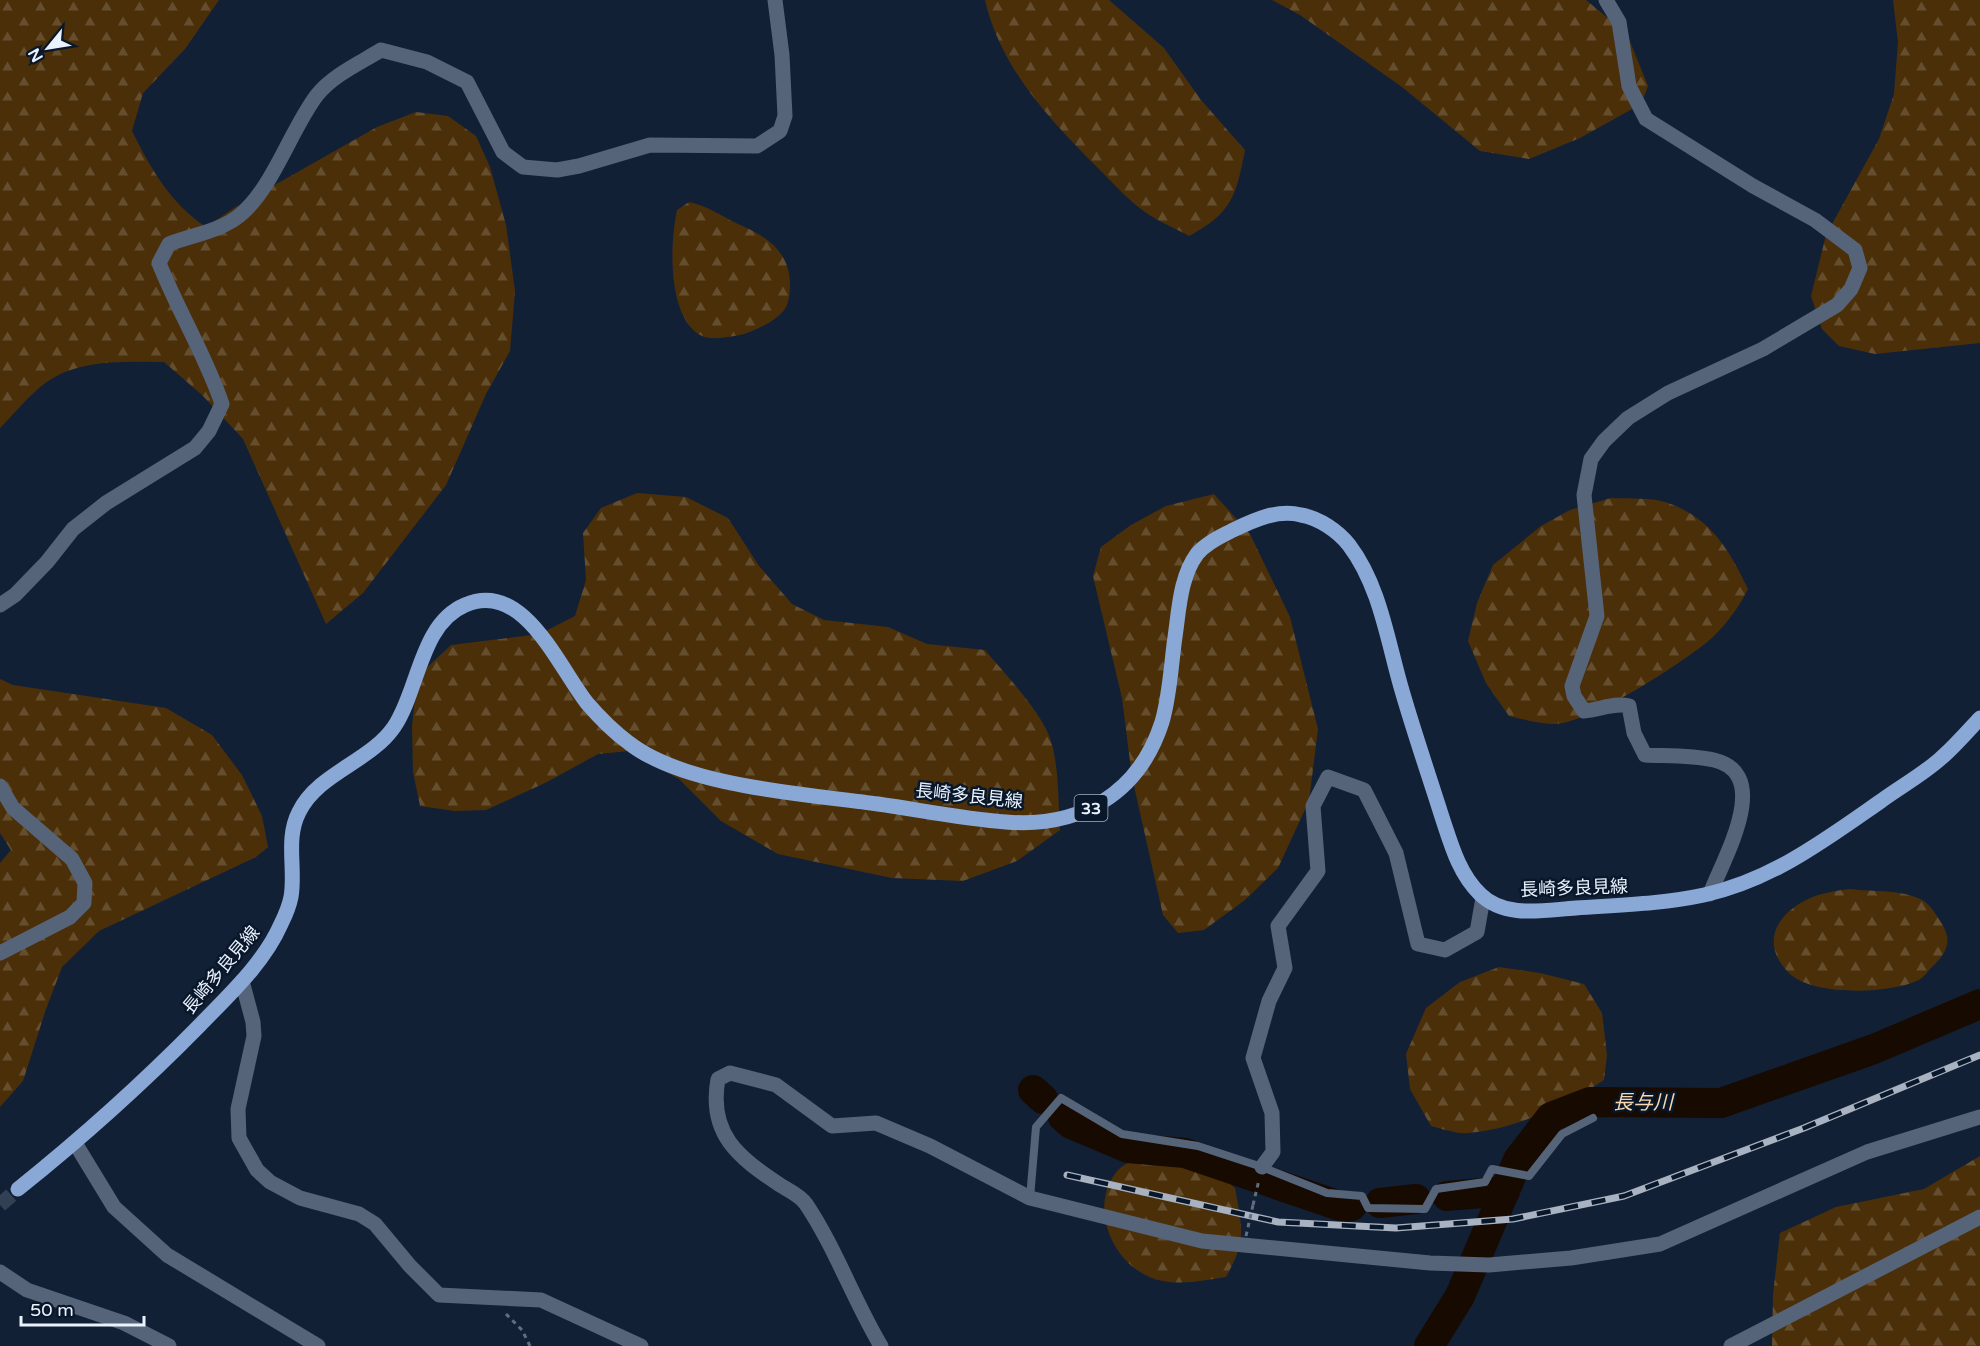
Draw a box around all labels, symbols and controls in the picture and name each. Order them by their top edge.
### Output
north arrow [18,18,78,78]
text: N [24,44,48,66]
street label: 長崎多良見線 [914,779,1024,813]
road number: 33 [1074,795,1108,821]
street label: 長崎多良見線 [1520,875,1628,901]
street label: 長崎多良見線 [178,922,264,1018]
water label: 長与川 [1613,1091,1675,1115]
scale bar [21,1289,144,1327]
text: 50 m [30,1299,74,1321]

